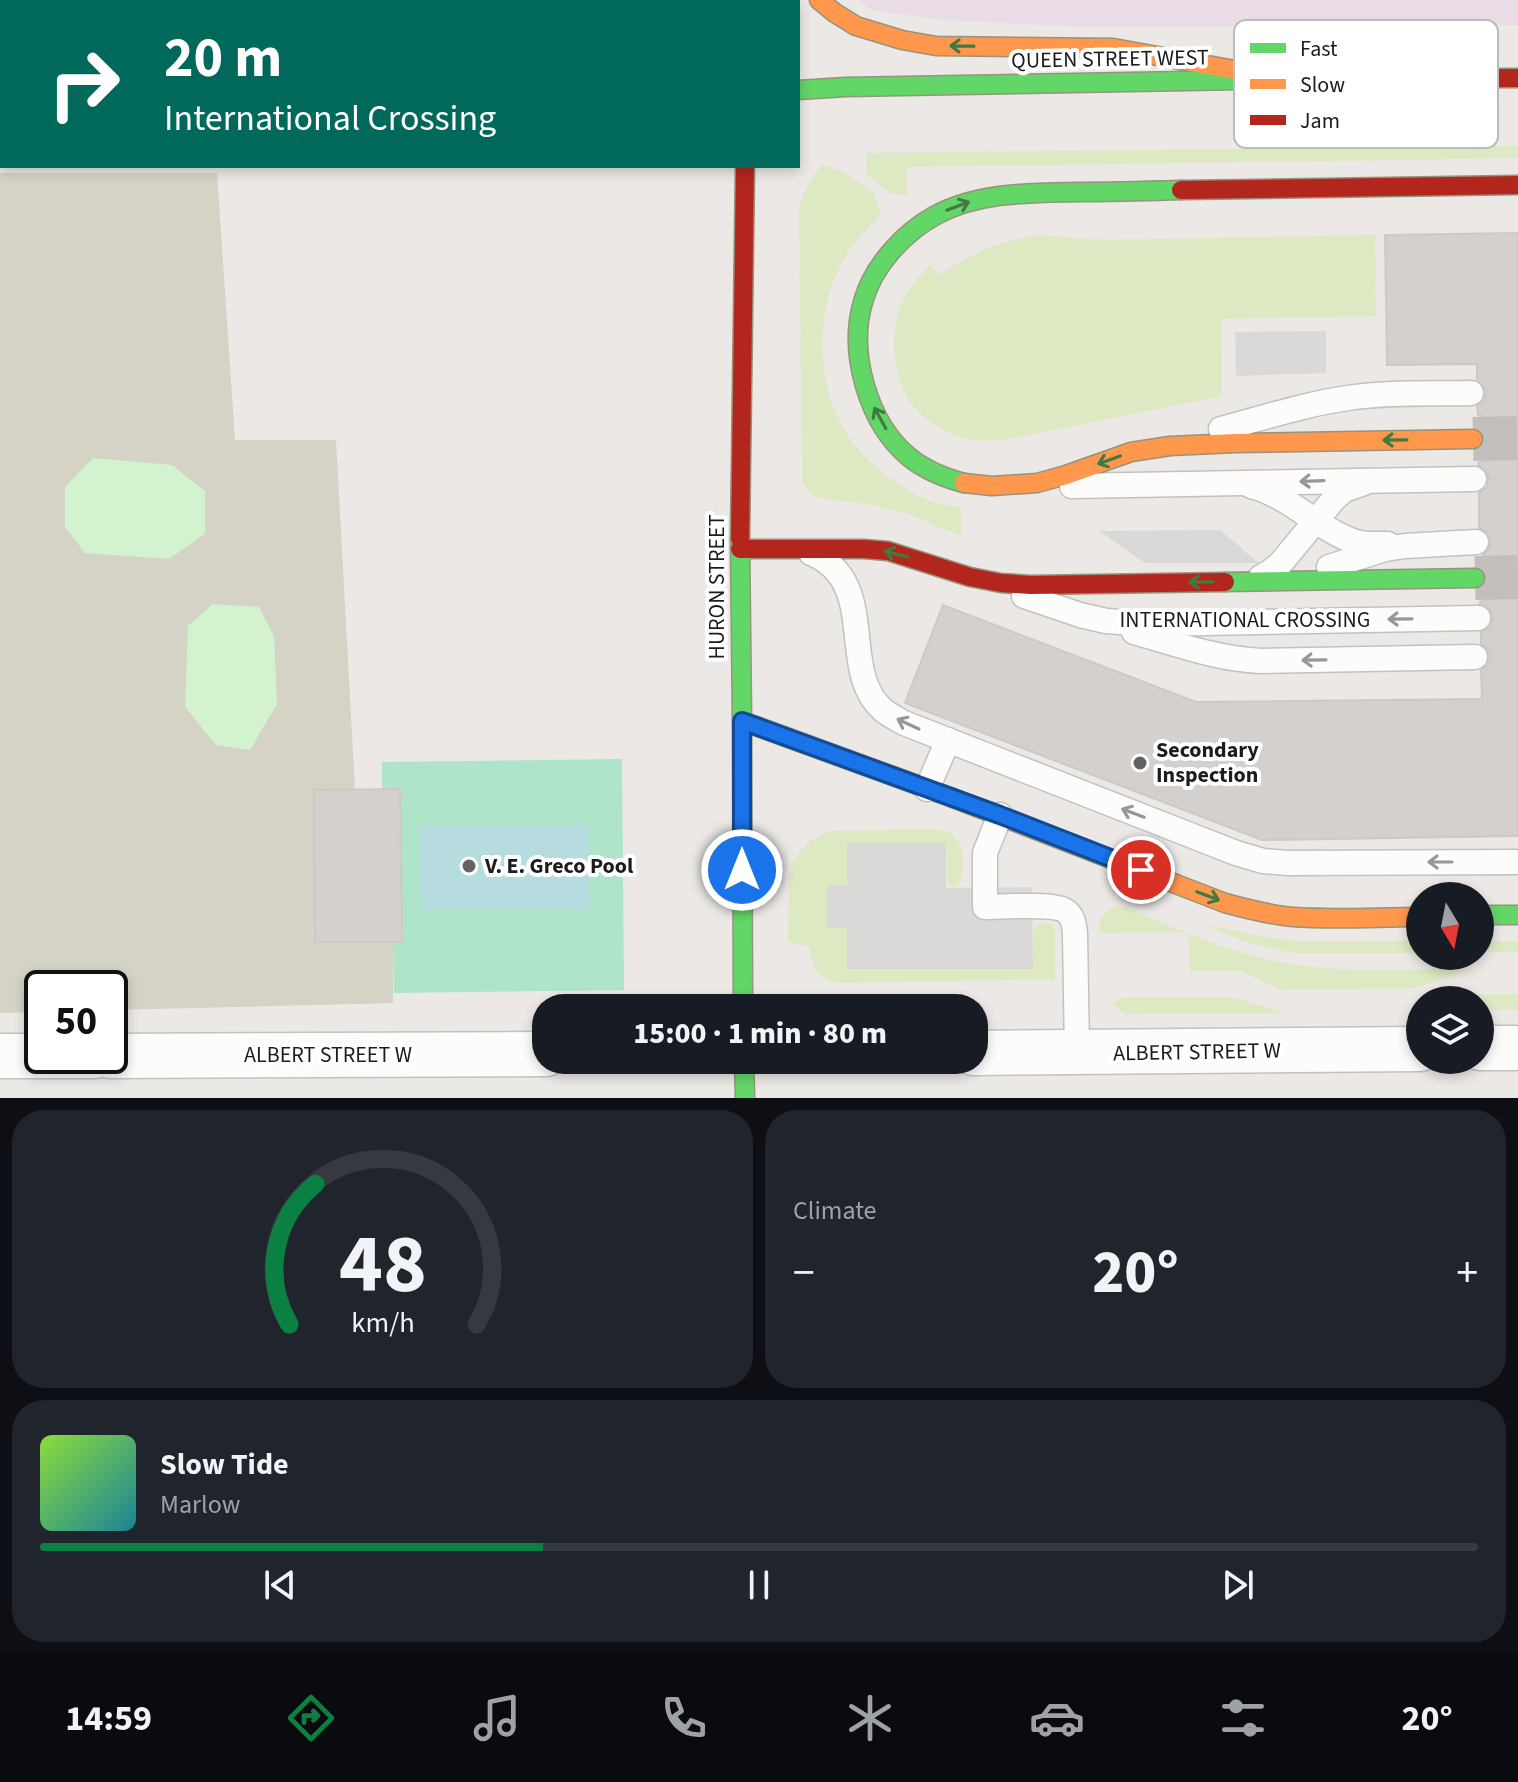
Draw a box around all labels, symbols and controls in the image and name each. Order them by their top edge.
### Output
text: 20 m [164,19,282,98]
legend [1234,20,1498,148]
icon: right [32,32,136,136]
text: Fast [1300,33,1338,65]
one-way arrow [949,39,976,54]
street label: QUEEN STREET WEST [1011,41,1209,77]
text: Slow [1300,69,1345,101]
text: International Crossing [164,93,496,144]
text: Jam [1300,105,1340,137]
one-way arrow [945,198,970,212]
one-way arrow [871,407,887,430]
one-way arrow [1382,433,1409,448]
one-way arrow [1098,454,1122,468]
one-way arrow [1299,474,1326,489]
street label: HURON STREET [701,514,733,659]
one-way arrow [883,545,909,560]
one-way arrow [1188,574,1215,590]
street label: INTERNATIONAL CROSSING [1120,604,1370,636]
one-way arrow [1387,611,1414,627]
one-way arrow [1301,652,1328,668]
one-way arrow [896,716,920,731]
place label: Secondary Inspection [1156,734,1259,791]
marker: Secondary Inspection [1131,754,1149,772]
one-way arrow [1121,805,1146,819]
position arrow [700,828,784,912]
pin [1107,836,1175,904]
icon: arrive [1119,848,1163,892]
place label: V. E. Greco Pool [484,850,634,882]
one-way arrow [1427,854,1454,870]
marker: V. E. Greco Pool [460,857,478,875]
north arrow [1406,882,1494,970]
map controls [1406,882,1494,1074]
one-way arrow [1195,890,1220,904]
speed limit sign: 50 [24,970,128,1074]
button: layers [1406,986,1494,1074]
text: 15:00 · 1 min · 80 m [633,1012,887,1055]
street label: ALBERT STREET W [1113,1035,1281,1069]
street label: ALBERT STREET W [244,1039,412,1071]
text: Climate [793,1192,877,1229]
text: 48 [339,1206,426,1324]
text: 20° [1092,1231,1179,1316]
text: − [793,1242,815,1305]
text: + [1456,1242,1478,1305]
text: km/h [351,1303,414,1343]
text: Slow Tide [160,1443,289,1486]
text: Marlow [160,1486,240,1523]
icon: previous [258,1563,302,1607]
icon: pause [737,1563,781,1607]
icon: next [1216,1563,1260,1607]
icon: directions [283,1690,339,1746]
icon: music [469,1690,525,1746]
icon: phone [656,1690,712,1746]
icon: climate [842,1690,898,1746]
icon: car [1029,1690,1085,1746]
icon: filters [1215,1690,1271,1746]
text: 14:59 [65,1693,152,1744]
text: 20° [1402,1693,1453,1744]

